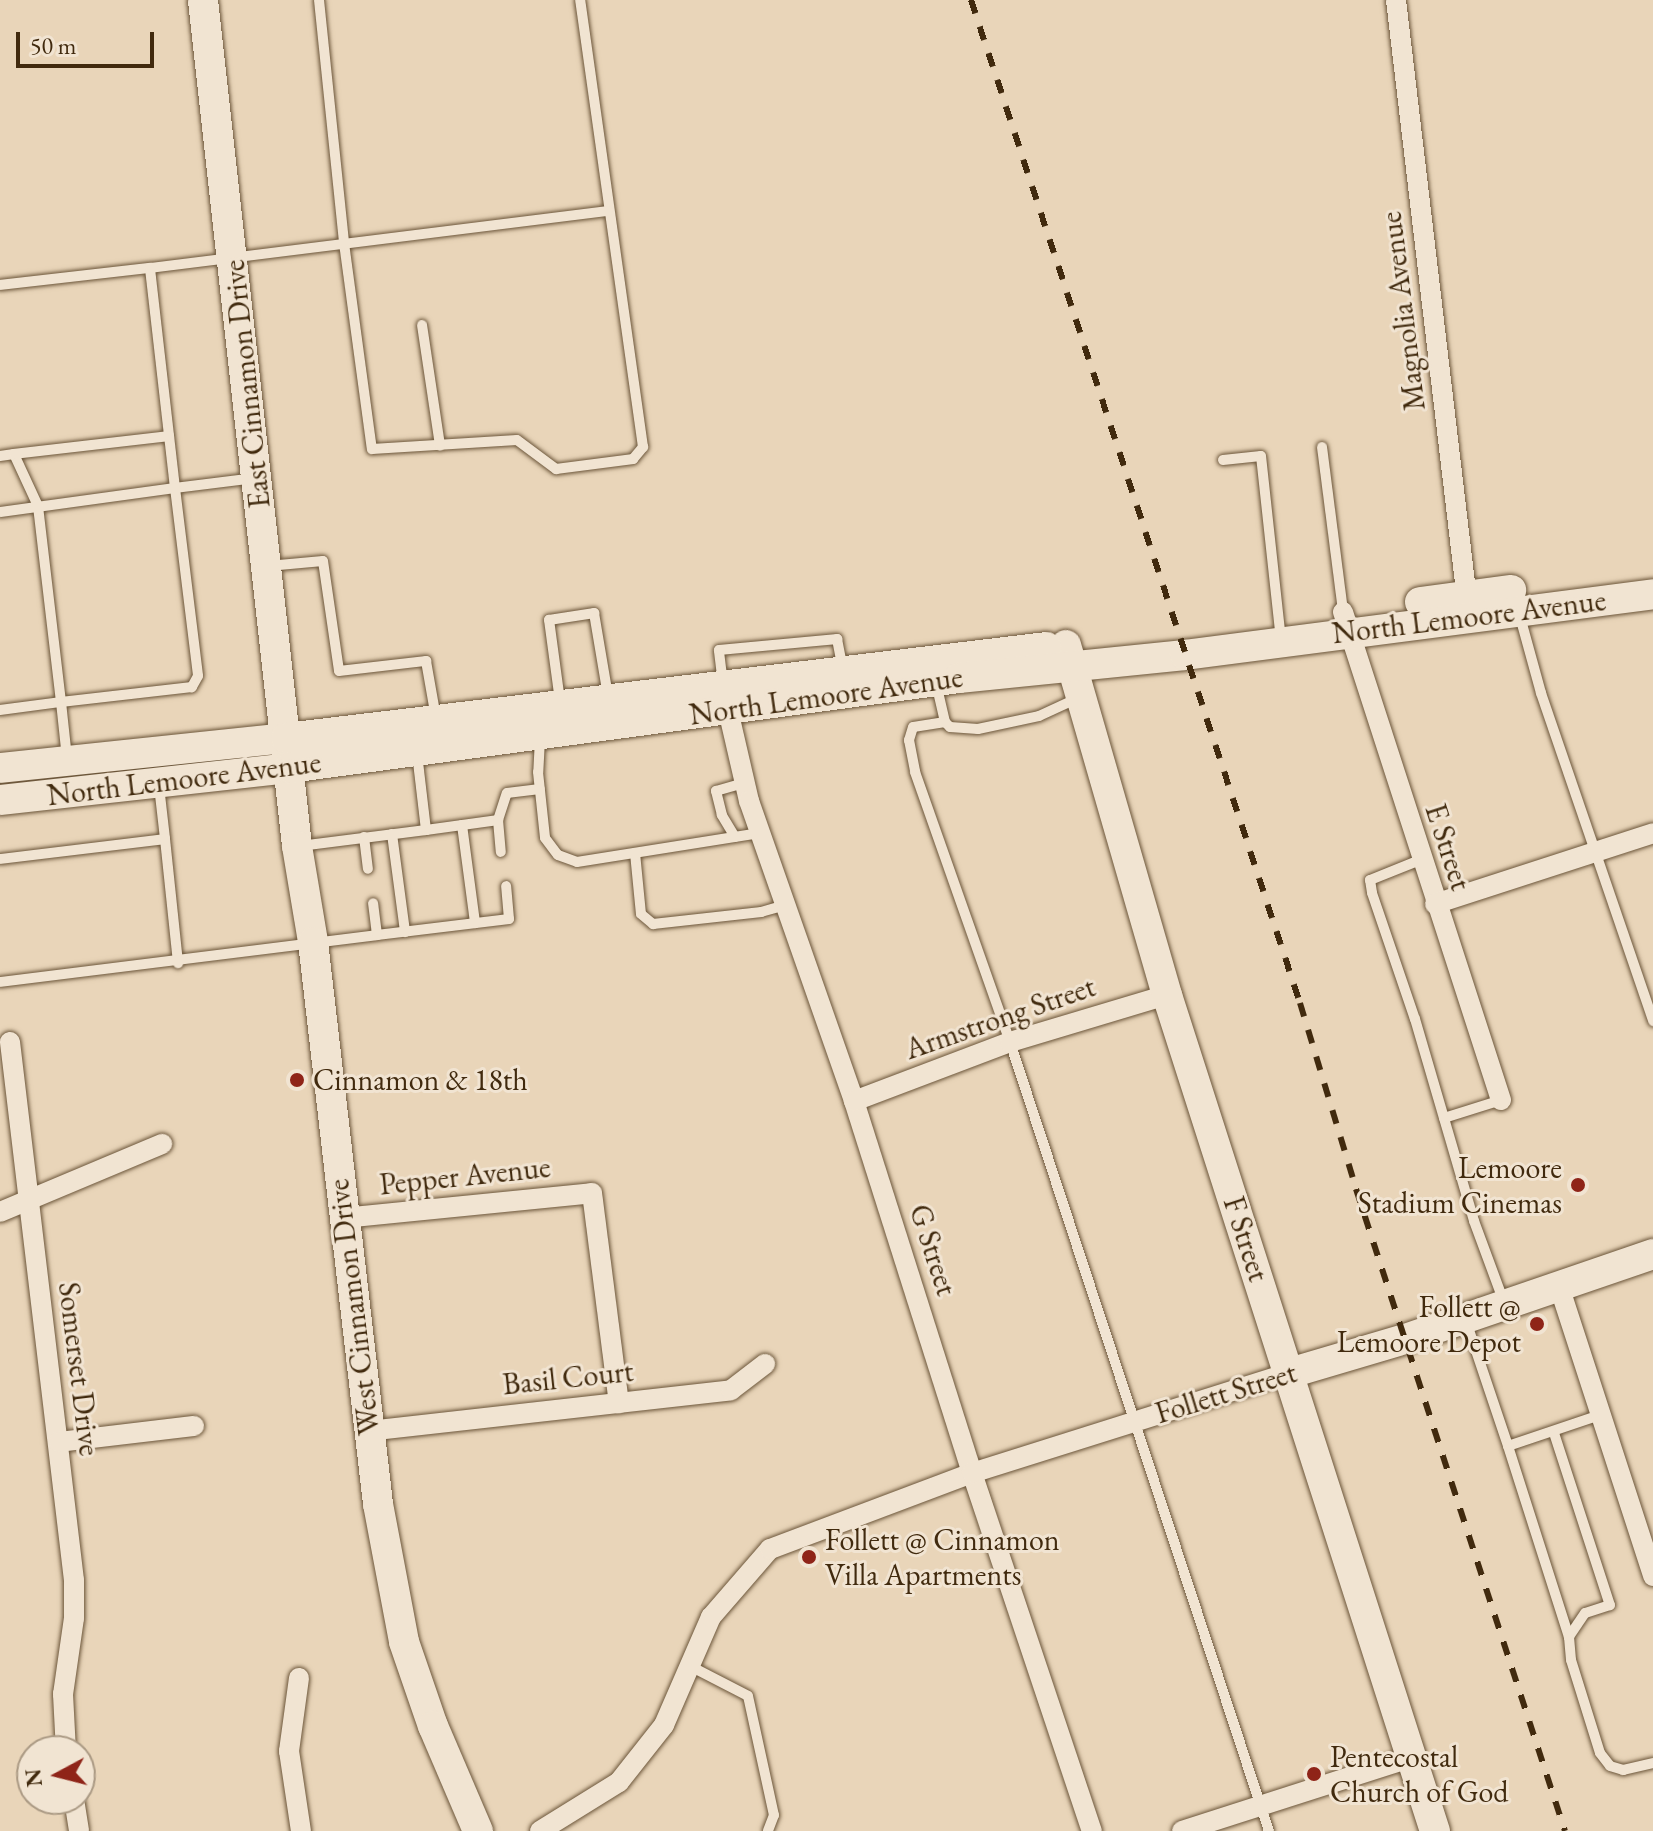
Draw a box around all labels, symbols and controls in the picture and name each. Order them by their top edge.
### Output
scale bar [20,16,158,66]
text: 50 m [30,30,77,61]
street label: Magnolia Avenue [1373,209,1433,413]
street label: East Cinnamon Drive [216,258,278,510]
street label: North Lemoore Avenue [1330,582,1608,652]
street label: North Lemoore Avenue [687,659,965,733]
street label: North Lemoore Avenue [45,744,323,814]
street label: E Street [1417,799,1479,895]
street label: Armstrong Street [900,969,1100,1067]
place label: Cinnamon & 18th [313,1062,528,1098]
marker: Cinnamon & 18th [288,1071,306,1089]
street label: Pepper Avenue [378,1149,552,1203]
place label: Lemoore Stadium Cinemas [1358,1150,1562,1220]
marker: Lemoore Stadium Cinemas [1569,1176,1587,1194]
street label: West Cinnamon Drive [320,1177,388,1437]
street label: F Street [1215,1192,1277,1286]
street label: G Street [901,1200,965,1300]
street label: Somerset Drive [50,1280,108,1458]
place label: Follett @ Lemoore Depot [1337,1289,1521,1360]
marker: Follett @ Lemoore Depot [1528,1315,1546,1333]
street label: Basil Court [501,1353,635,1403]
street label: Follett Street [1151,1354,1301,1432]
place label: Follett @ Cinnamon Villa Apartments [825,1522,1060,1592]
marker: Follett @ Cinnamon Villa Apartments [800,1548,818,1566]
north arrow [16,1735,96,1815]
place label: Pentecostal Church of God [1330,1739,1509,1810]
marker: Pentecostal Church of God [1305,1765,1323,1783]
text: N [18,1767,49,1788]

